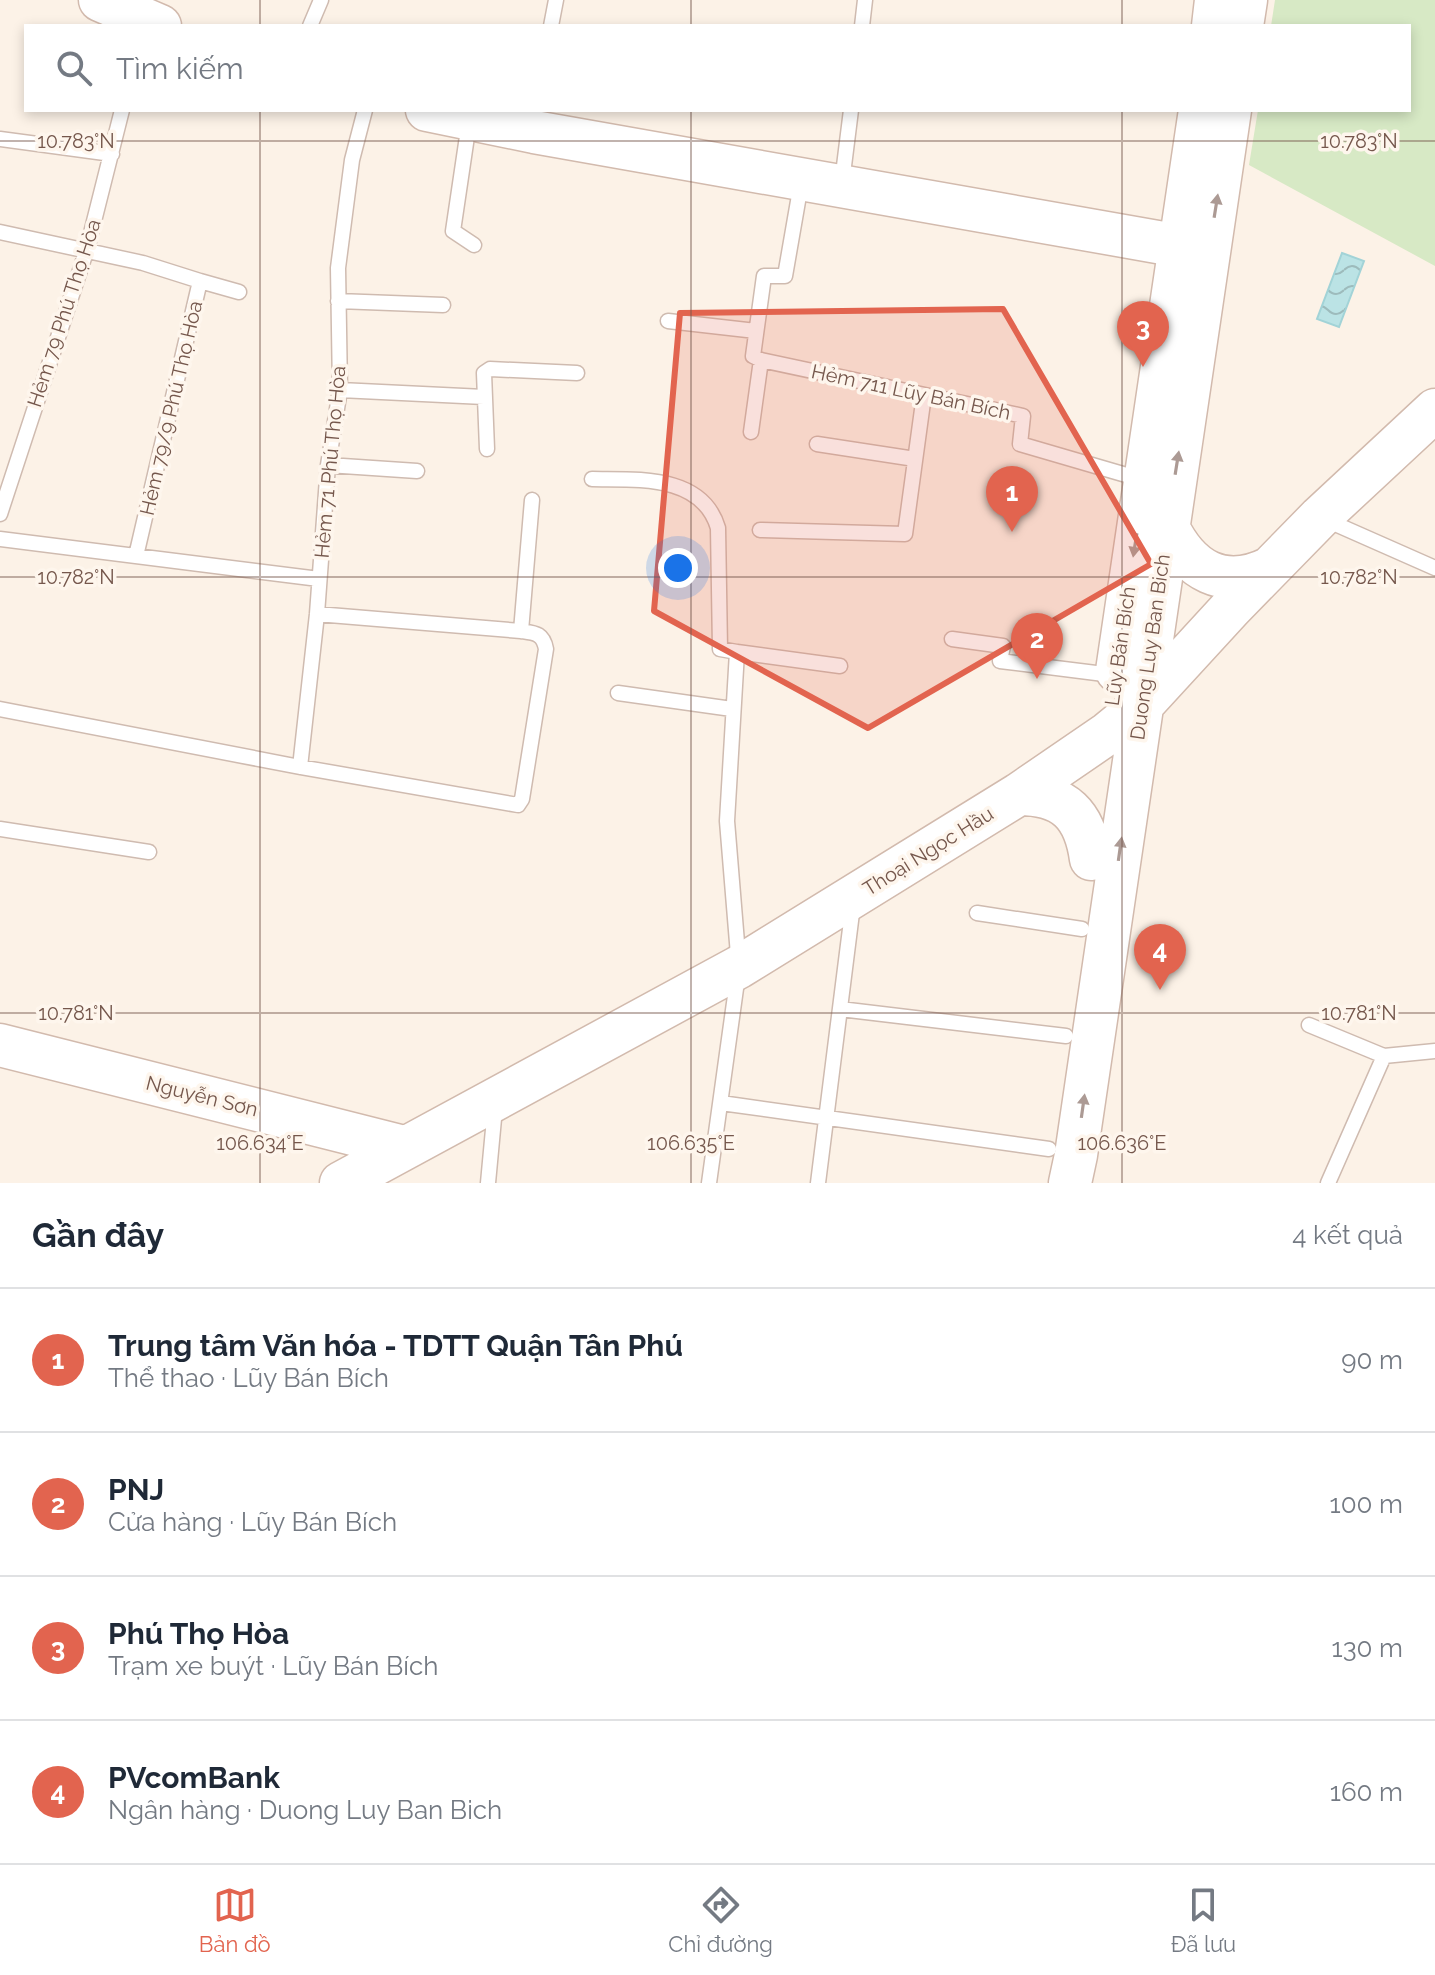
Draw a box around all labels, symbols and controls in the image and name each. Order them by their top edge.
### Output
search box [24,24,1411,112]
icon: search [52,46,96,90]
text: Tìm kiếm [116,51,244,86]
text: 10.783°N [37,129,115,153]
text: 10.783°N [1320,129,1398,153]
one-way arrow [1210,193,1223,218]
street label: Hẻm 79 Phú Thọ Hòa [22,216,106,410]
street label: Hẻm 79/9 Phú Thọ Hòa [135,298,207,518]
pin: 3 [1117,301,1169,367]
street label: Hẻm 711 Lũy Bán Bích [809,359,1013,425]
street label: Hẻm 71 Phú Thọ Hòa [310,365,350,559]
one-way arrow [1171,450,1184,475]
pin: 1 [986,466,1038,532]
one-way arrow [1128,533,1141,558]
your location [658,548,698,588]
street label: Duong Luy Ban Bich [1125,553,1175,741]
text: 10.782°N [37,565,115,589]
text: 10.782°N [1320,565,1398,589]
street label: Lũy Bán Bích [1100,585,1140,707]
pin: 2 [1011,613,1063,679]
street label: Thoại Ngọc Hầu [858,801,998,901]
one-way arrow [1114,836,1127,861]
pin: 4 [1134,924,1186,990]
text: 10.781°N [38,1001,114,1025]
text: 10.781°N [1321,1001,1397,1025]
street label: Nguyễn Sơn [144,1070,260,1122]
one-way arrow [1077,1093,1090,1118]
text: 106.634°E [216,1131,304,1155]
text: 106.635°E [647,1131,735,1155]
text: 106.636°E [1078,1131,1166,1155]
text: Gần đây [32,1215,164,1255]
text: 4 kết quả [1292,1220,1403,1250]
text: Trung tâm Văn hóa - TDTT Quận Tân Phú [108,1328,683,1363]
text: 1 [52,1345,64,1375]
text: 90 m [1341,1345,1403,1375]
text: Thể thao · Lũy Bán Bích [108,1363,389,1393]
text: PNJ [108,1472,164,1507]
text: 2 [51,1489,65,1519]
text: 100 m [1330,1489,1403,1519]
text: Cửa hàng · Lũy Bán Bích [108,1507,397,1537]
text: Phú Thọ Hòa [108,1616,289,1651]
text: 3 [51,1633,65,1663]
text: 130 m [1332,1633,1403,1663]
text: Trạm xe buýt · Lũy Bán Bích [108,1651,438,1681]
text: PVcomBank [108,1760,280,1795]
text: 4 [51,1777,65,1807]
text: 160 m [1330,1777,1403,1807]
text: Ngân hàng · Duong Luy Ban Bich [108,1795,502,1825]
tab: Bản đồ [199,1883,271,1957]
tab: Chỉ đường [668,1883,773,1957]
tab: Đã lưu [1171,1883,1236,1957]

